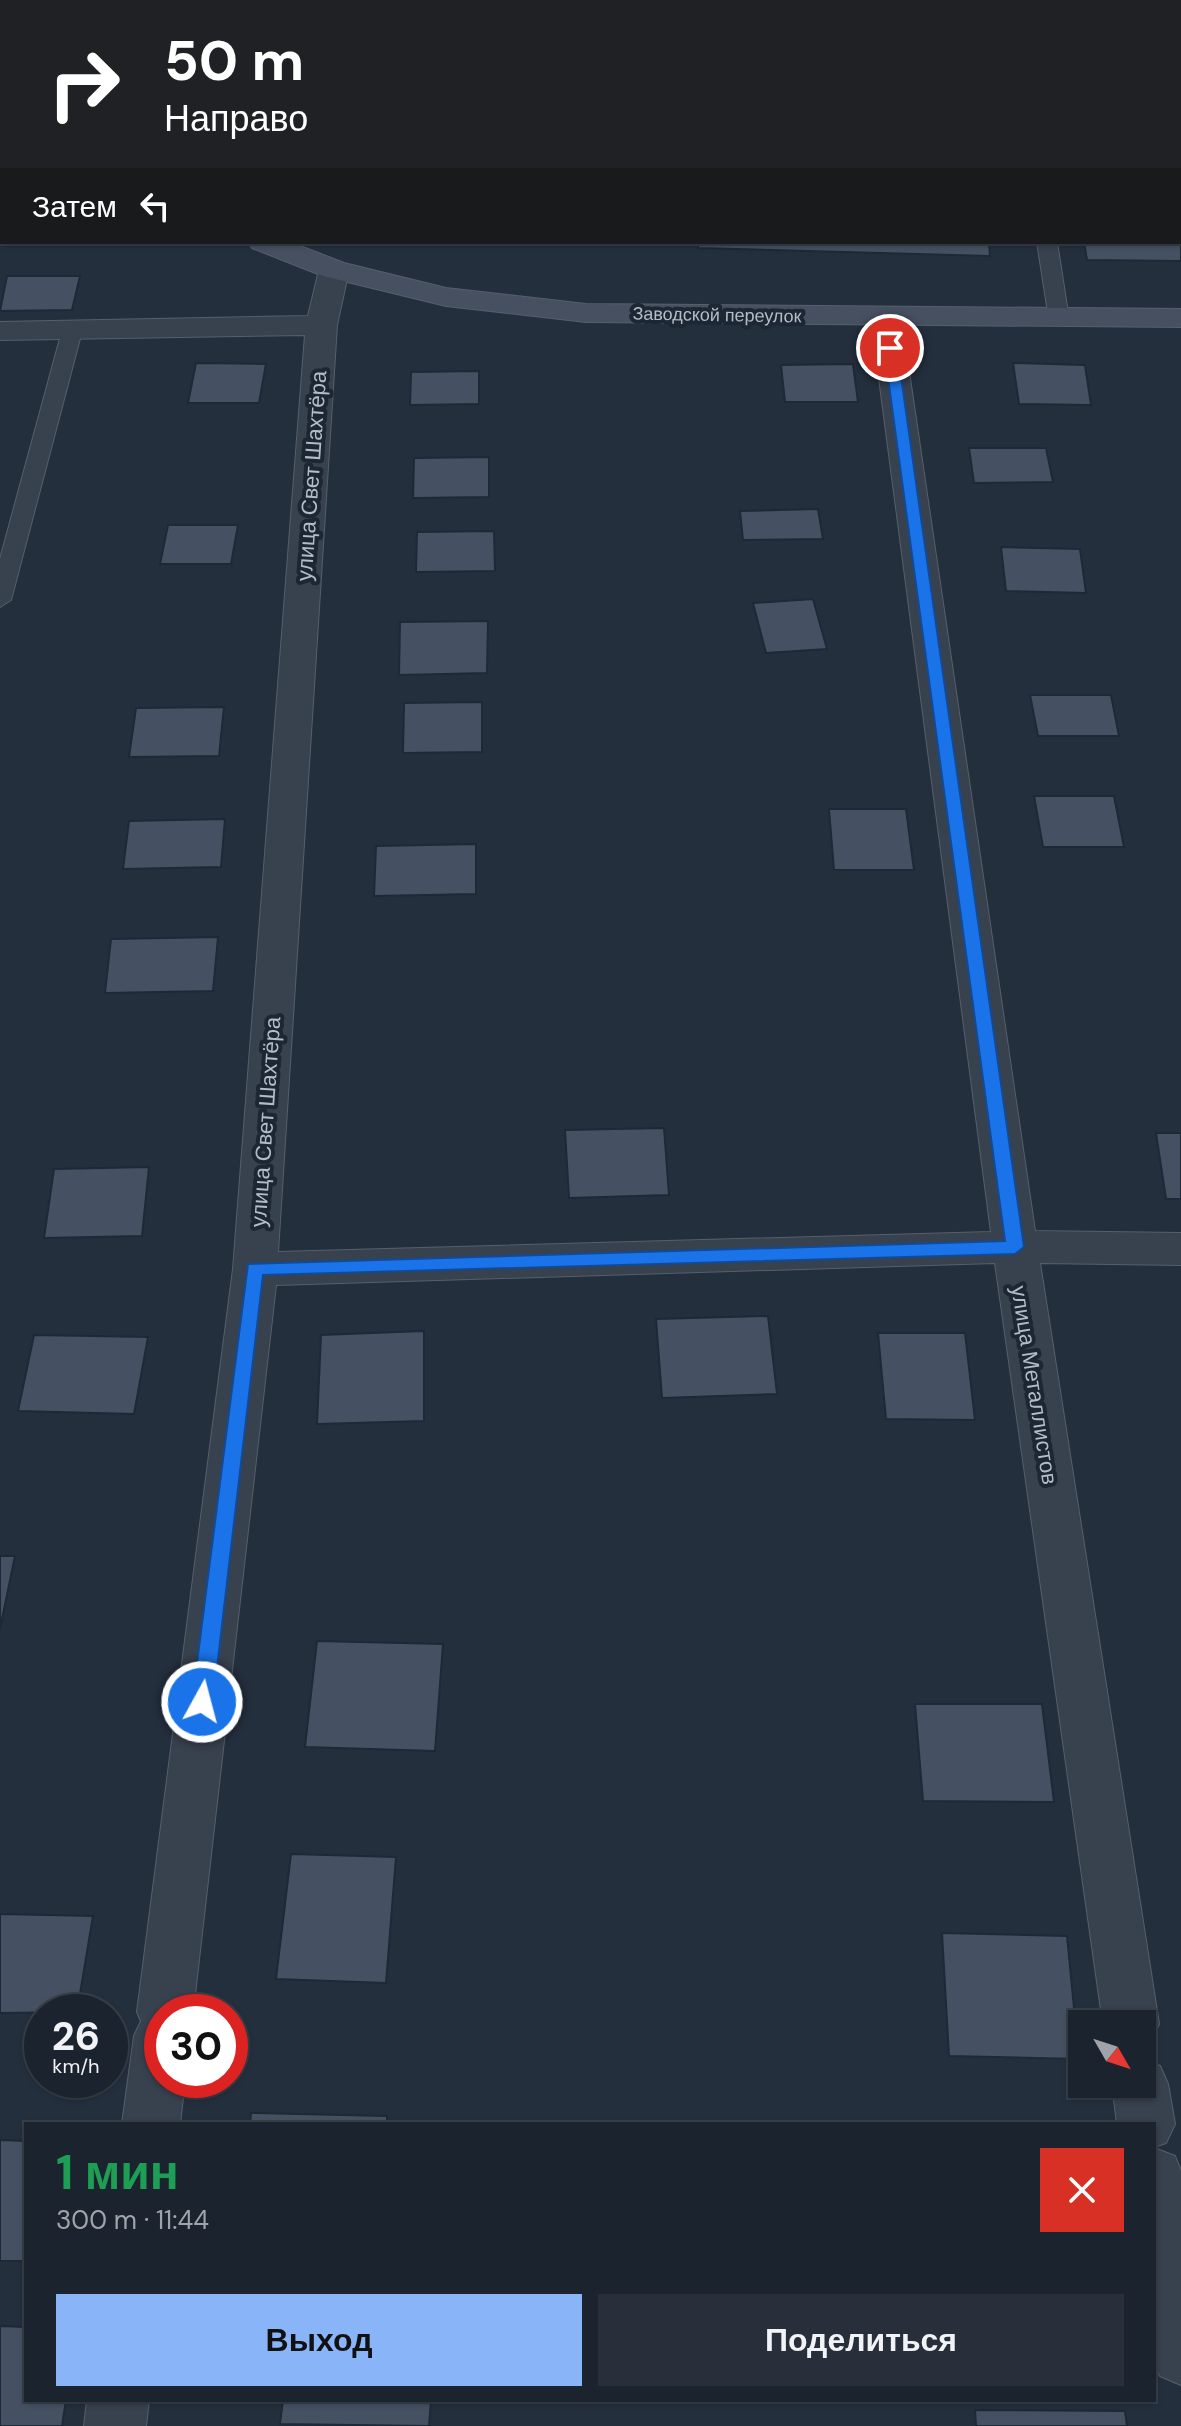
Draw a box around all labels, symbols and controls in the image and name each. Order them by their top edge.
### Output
text: 50 m [164,24,304,97]
icon: right [32,32,136,136]
text: Направо [164,95,308,142]
icon: left [133,184,177,228]
text: Затем [32,187,117,226]
street label: Заводской переулок [632,302,802,328]
pin [856,314,924,382]
icon: arrive [868,326,912,370]
street label: улица Свет Шахтёра [290,369,333,582]
street label: улица Свет Шахтёра [244,1015,287,1228]
street label: улица Металлистов [1004,1283,1065,1487]
position arrow [160,1660,244,1744]
speed limit sign: 30 [144,1994,248,2098]
text: 26 [52,2010,100,2062]
north arrow [1068,2010,1156,2098]
map controls [1068,2010,1156,2098]
text: km/h [52,2053,100,2079]
text: 1 мин [56,2141,179,2204]
button: close [1040,2148,1124,2232]
text: 300 m · 11:44 [56,2203,209,2237]
button: Выход [56,2294,582,2386]
button: Поделиться [598,2294,1124,2386]

